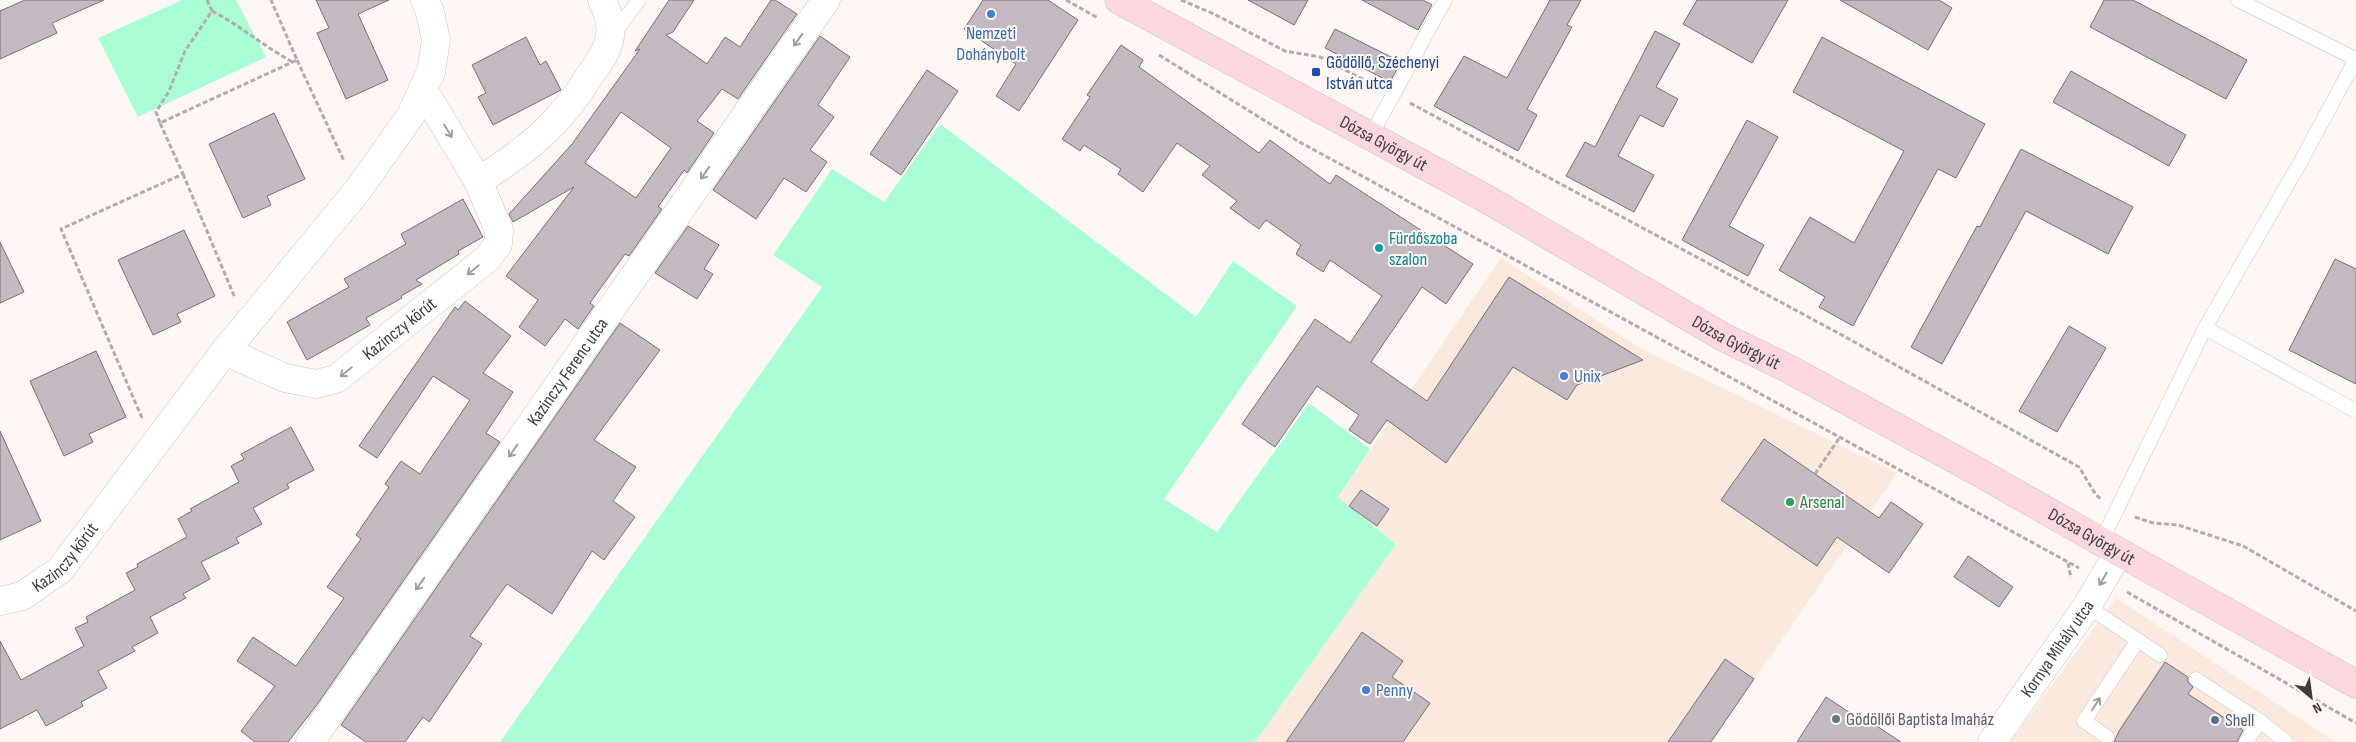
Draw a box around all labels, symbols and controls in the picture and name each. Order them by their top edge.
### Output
marker: Nemzeti Dohánybolt [985,8,997,20]
place label: Nemzeti Dohánybolt [956,23,1026,65]
one-way arrow [793,33,803,47]
place label: Gödöllő, Széchenyi István utca [1326,52,1439,94]
marker: Gödöllő, Széchenyi István utca [1310,66,1322,78]
street label: Dózsa György út [1336,111,1432,176]
one-way arrow [444,124,454,138]
one-way arrow [700,166,710,180]
place label: Fürdőszoba szalon [1389,228,1458,270]
marker: Fürdőszoba szalon [1373,242,1385,254]
one-way arrow [467,265,480,276]
street label: Kazinczy körút [358,293,441,364]
street label: Dózsa György út [1688,311,1784,374]
street label: Kazinczy Ferenc utca [523,314,612,430]
one-way arrow [339,366,352,377]
place label: Unix [1574,366,1601,387]
marker: Unix [1558,370,1570,382]
one-way arrow [508,443,518,457]
place label: Arsenal [1799,492,1845,513]
marker: Arsenal [1784,496,1796,508]
street label: Dózsa György út [2045,504,2139,570]
street label: Kazinczy körút [28,518,103,597]
one-way arrow [2098,572,2108,586]
one-way arrow [415,577,425,591]
street label: Kornya Mihály utca [2016,596,2099,701]
north arrow [2286,672,2336,722]
place label: Penny [1376,680,1413,701]
marker: Penny [1360,684,1372,696]
one-way arrow [2090,697,2101,711]
text: N [2310,699,2324,717]
place label: Gödöllői Baptista Imaház [1846,709,1995,730]
place label: Shell [2225,710,2254,731]
marker: Gödöllői Baptista Imaház [1830,713,1842,725]
marker: Shell [2209,714,2221,726]

